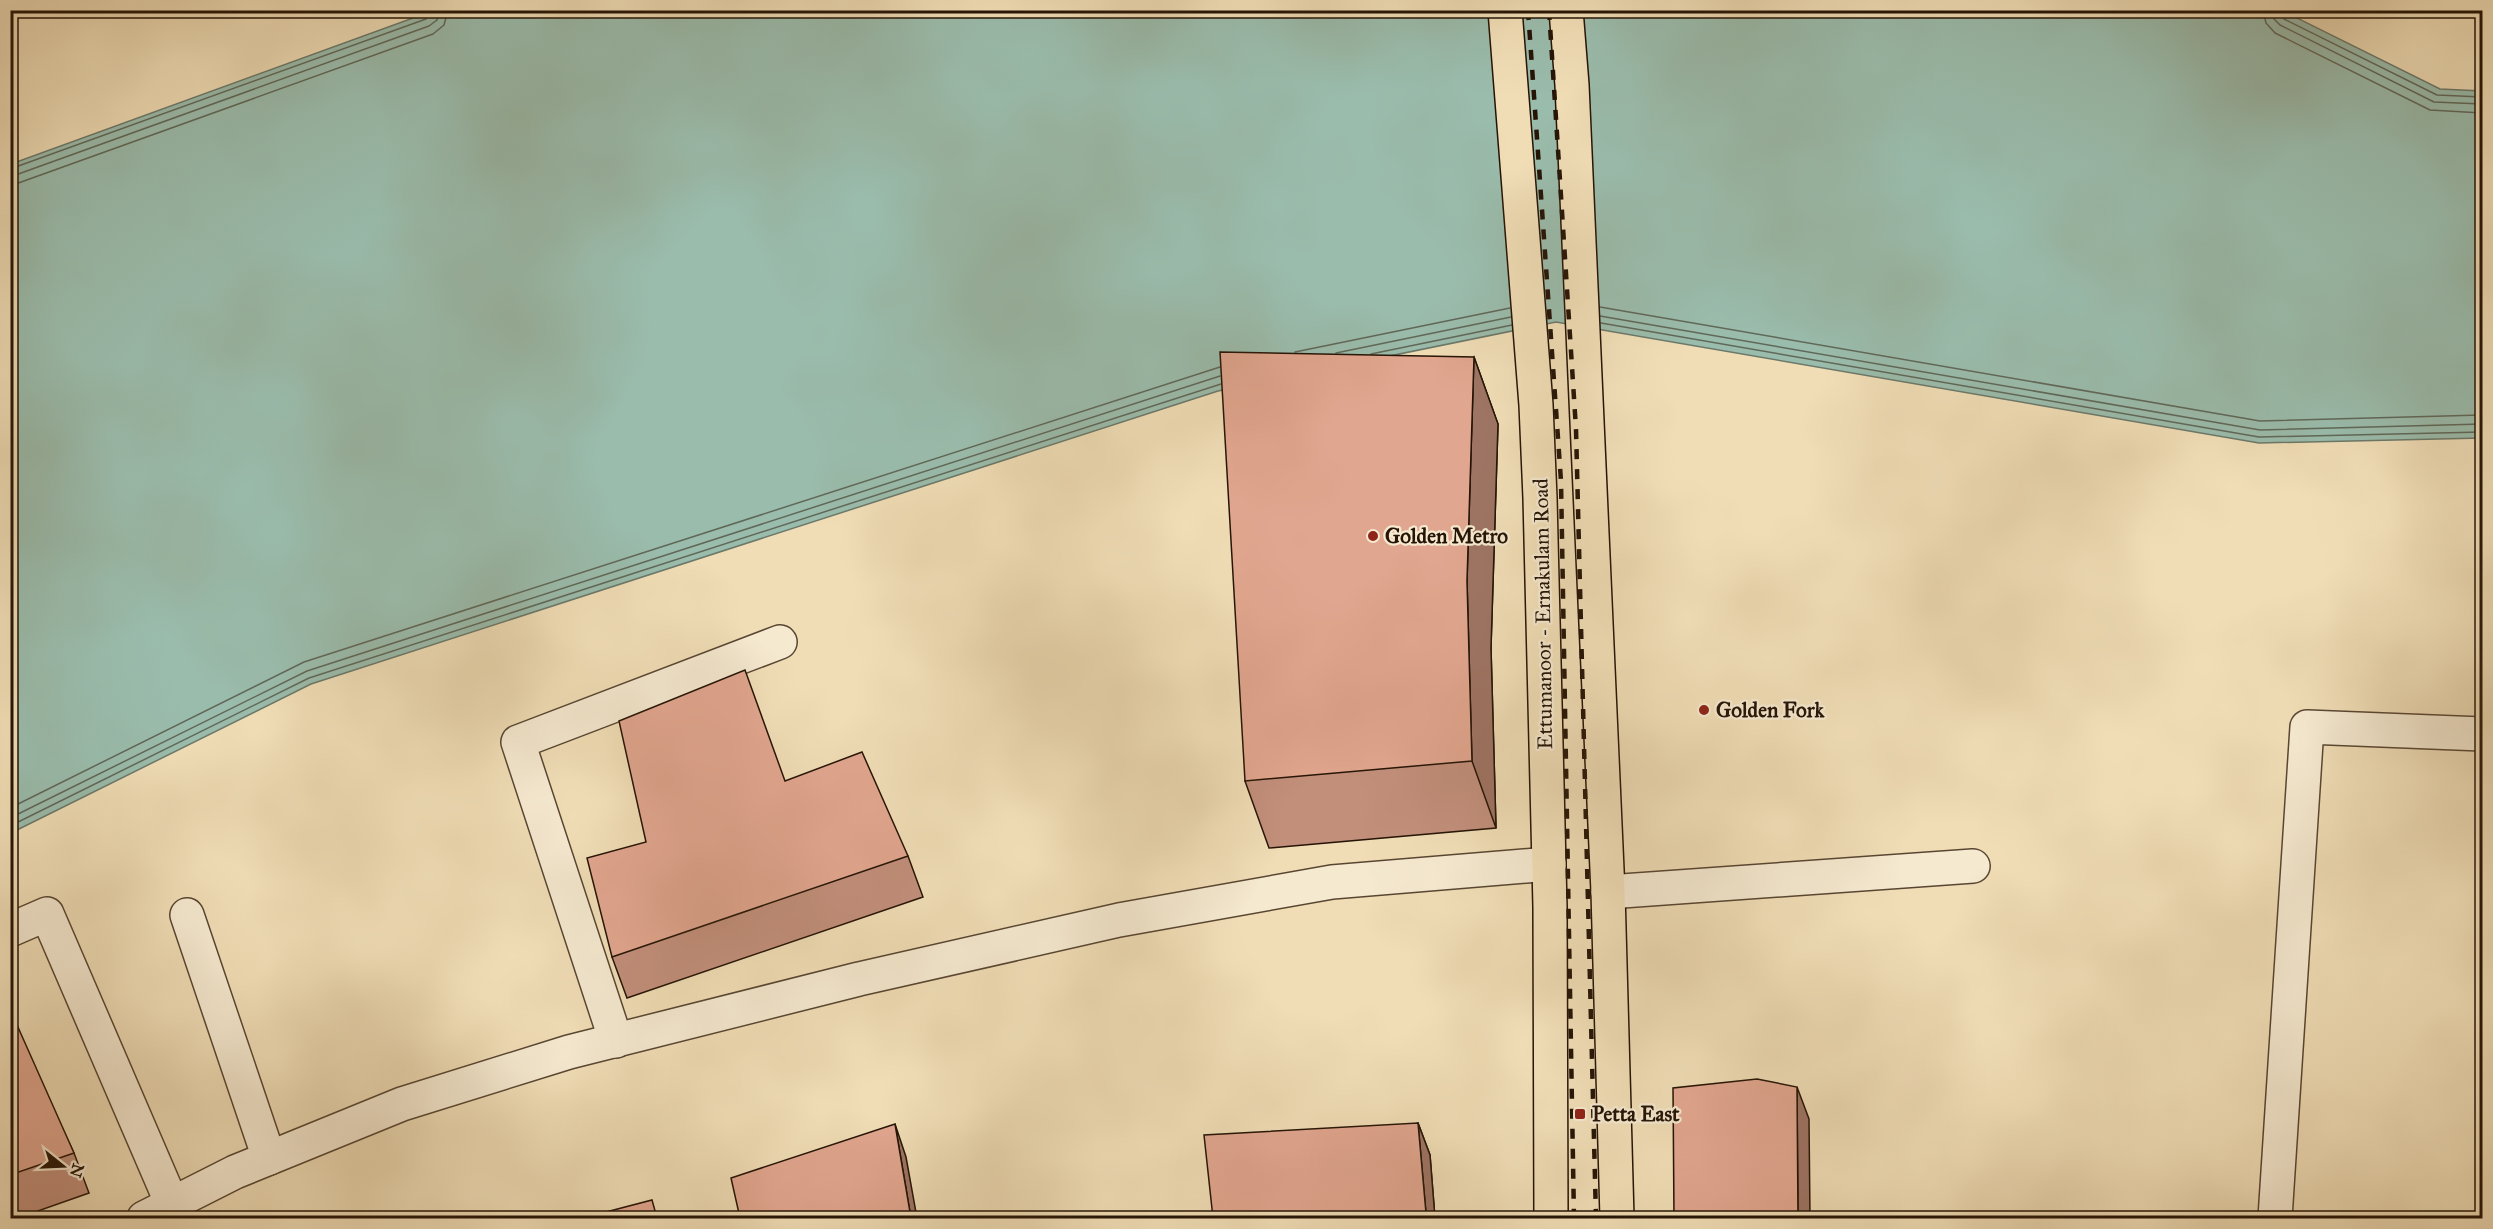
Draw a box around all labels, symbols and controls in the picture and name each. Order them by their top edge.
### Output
street label: Ettumanoor - Ernakulam Road [1528,478,1558,750]
place label: Golden Metro [1385,523,1508,549]
marker: Golden Metro [1366,529,1380,543]
place label: Golden Fork [1716,697,1825,723]
marker: Golden Fork [1697,703,1711,717]
place label: Petta East [1592,1101,1680,1127]
marker: Petta East [1573,1107,1587,1121]
north arrow [33,1136,93,1196]
text: N [66,1161,88,1180]

